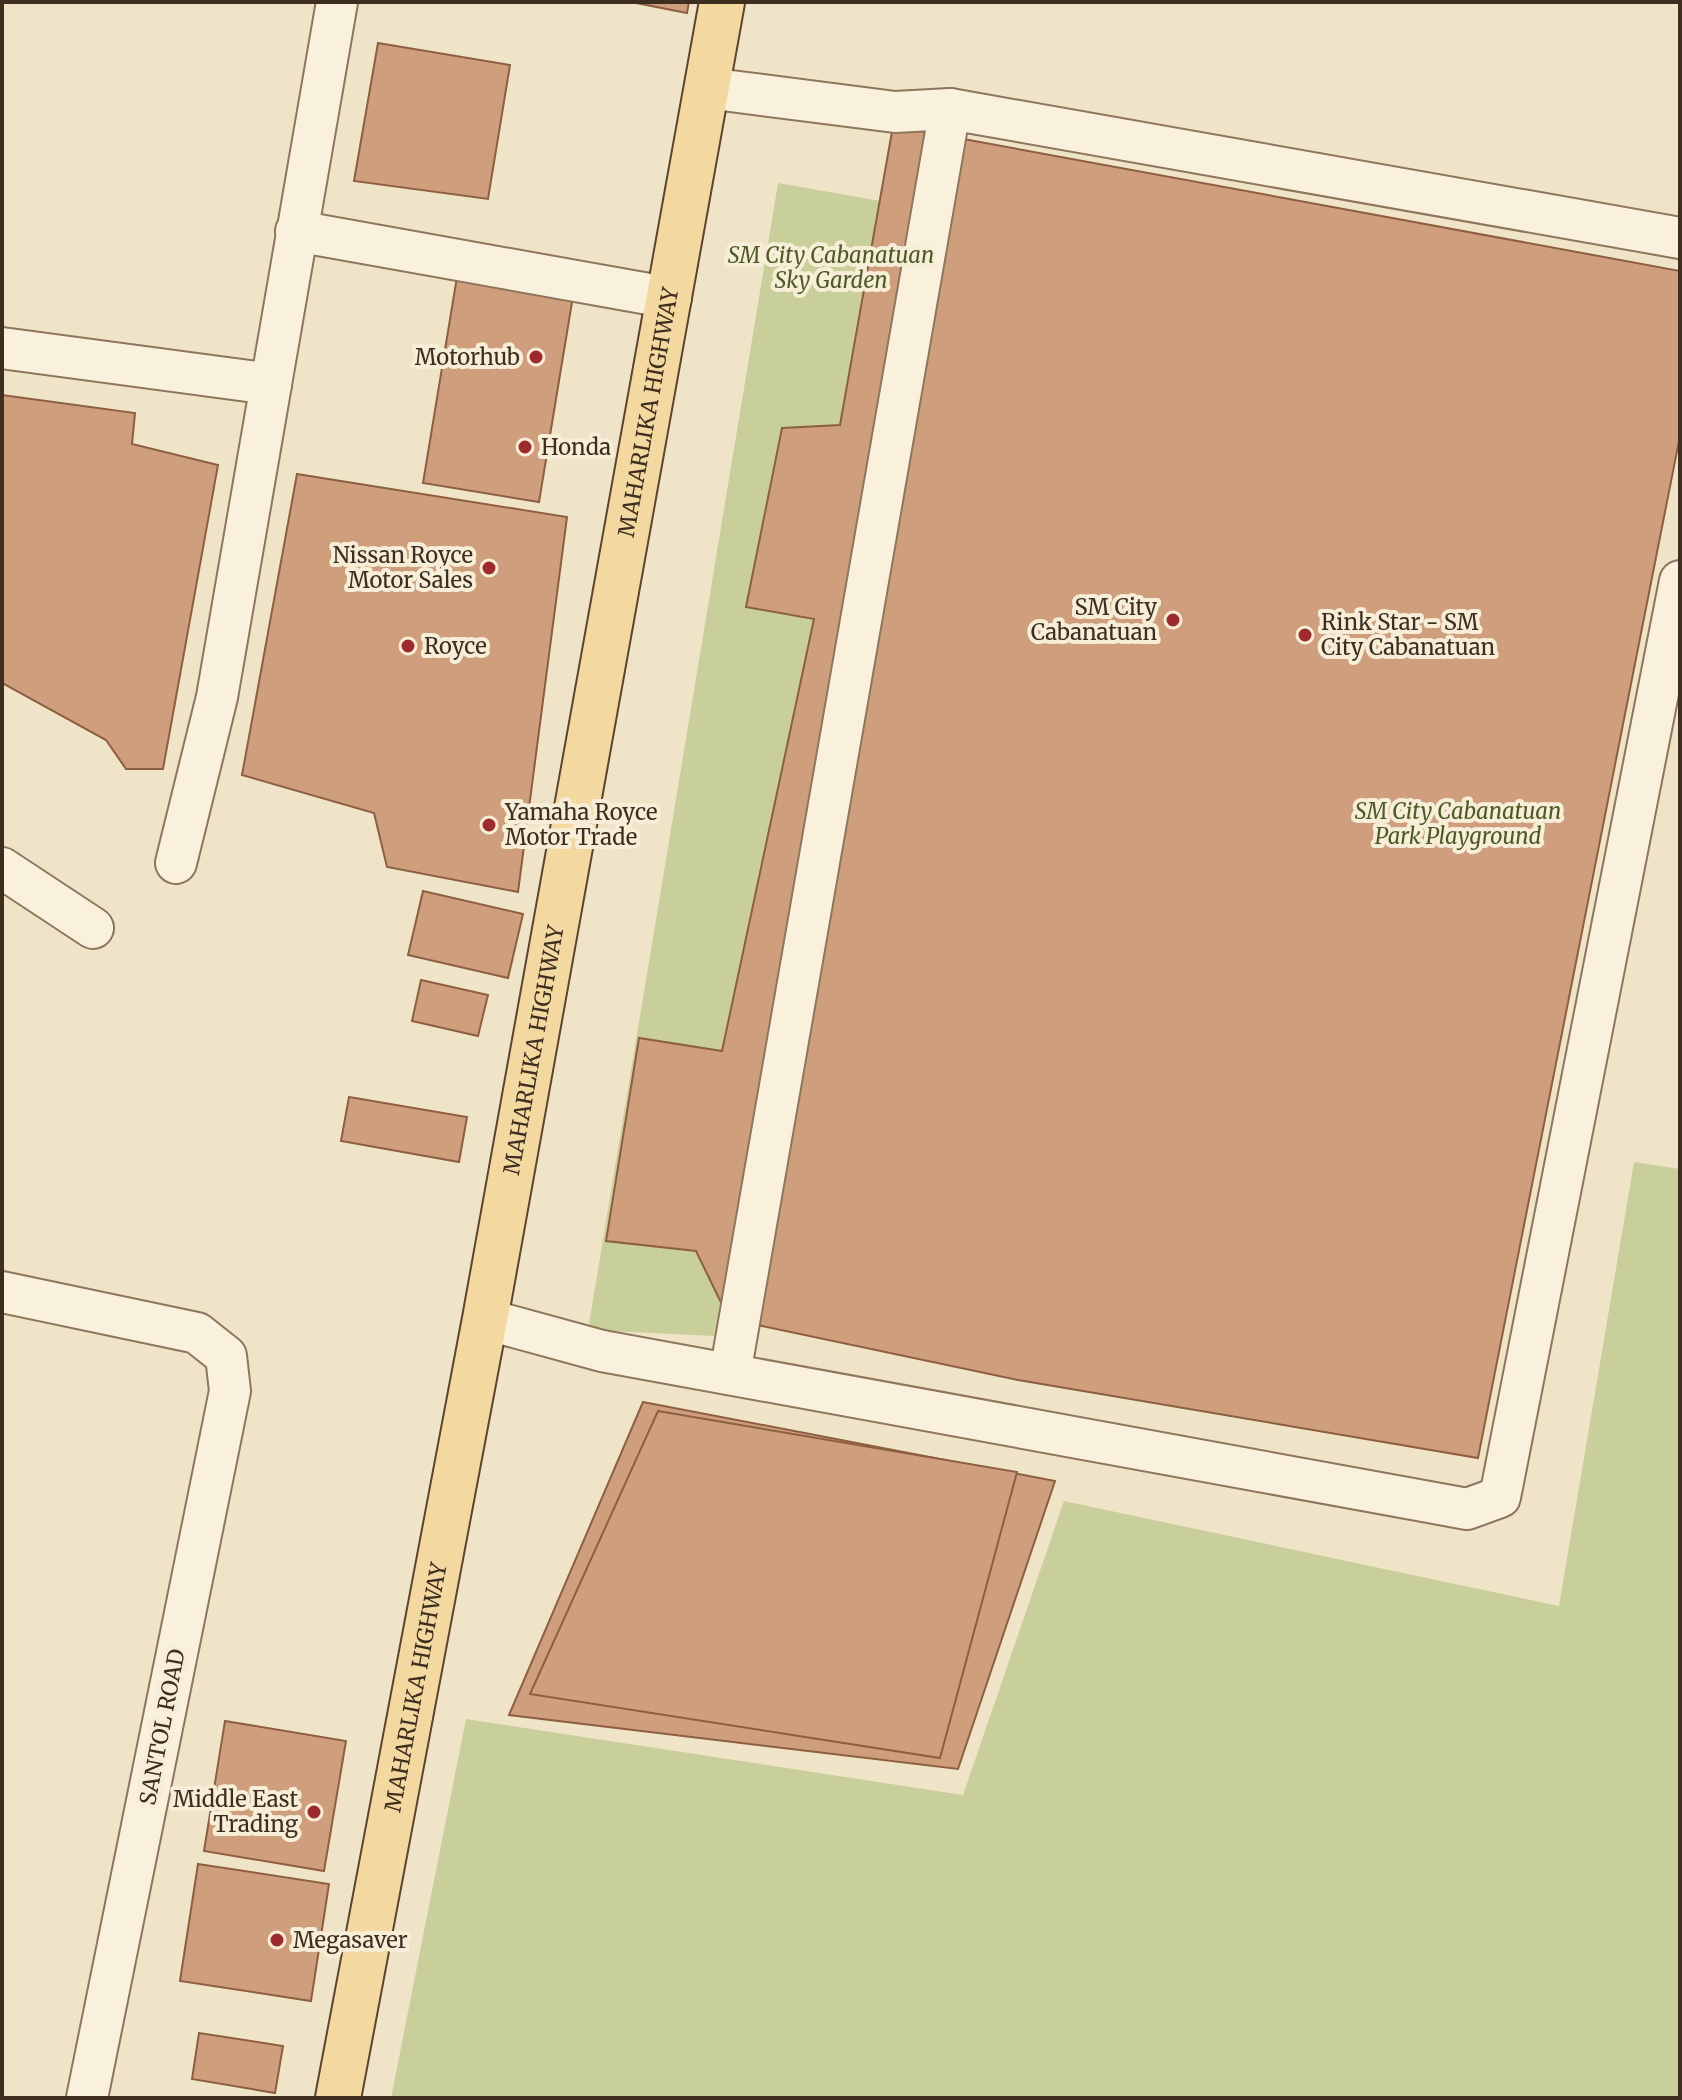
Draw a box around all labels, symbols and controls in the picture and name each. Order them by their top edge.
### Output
park label: SM City Cabanatuan Sky Garden [728,241,934,294]
street label: MAHARLIKA HIGHWAY [612,284,685,539]
place label: Motorhub [415,343,520,371]
marker: Motorhub [527,348,545,366]
place label: Honda [541,433,611,461]
marker: Honda [516,438,534,456]
place label: Nissan Royce Motor Sales [333,541,473,594]
marker: Nissan Royce Motor Sales [480,559,498,577]
place label: SM City Cabanatuan [1031,593,1157,646]
place label: Rink Star - SM City Cabanatuan [1321,608,1495,661]
marker: SM City Cabanatuan [1164,611,1182,629]
marker: Rink Star - SM City Cabanatuan [1296,626,1314,644]
place label: Royce [424,632,487,660]
marker: Royce [399,637,417,655]
park label: SM City Cabanatuan Park Playground [1355,797,1561,850]
place label: Yamaha Royce Motor Trade [504,798,657,851]
marker: Yamaha Royce Motor Trade [480,816,498,834]
street label: MAHARLIKA HIGHWAY [497,922,570,1177]
street label: MAHARLIKA HIGHWAY [378,1559,453,1814]
street label: SANTOL ROAD [133,1647,191,1807]
place label: Middle East Trading [173,1785,298,1838]
marker: Middle East Trading [305,1803,323,1821]
place label: Megasaver [293,1926,408,1954]
marker: Megasaver [268,1931,286,1949]

